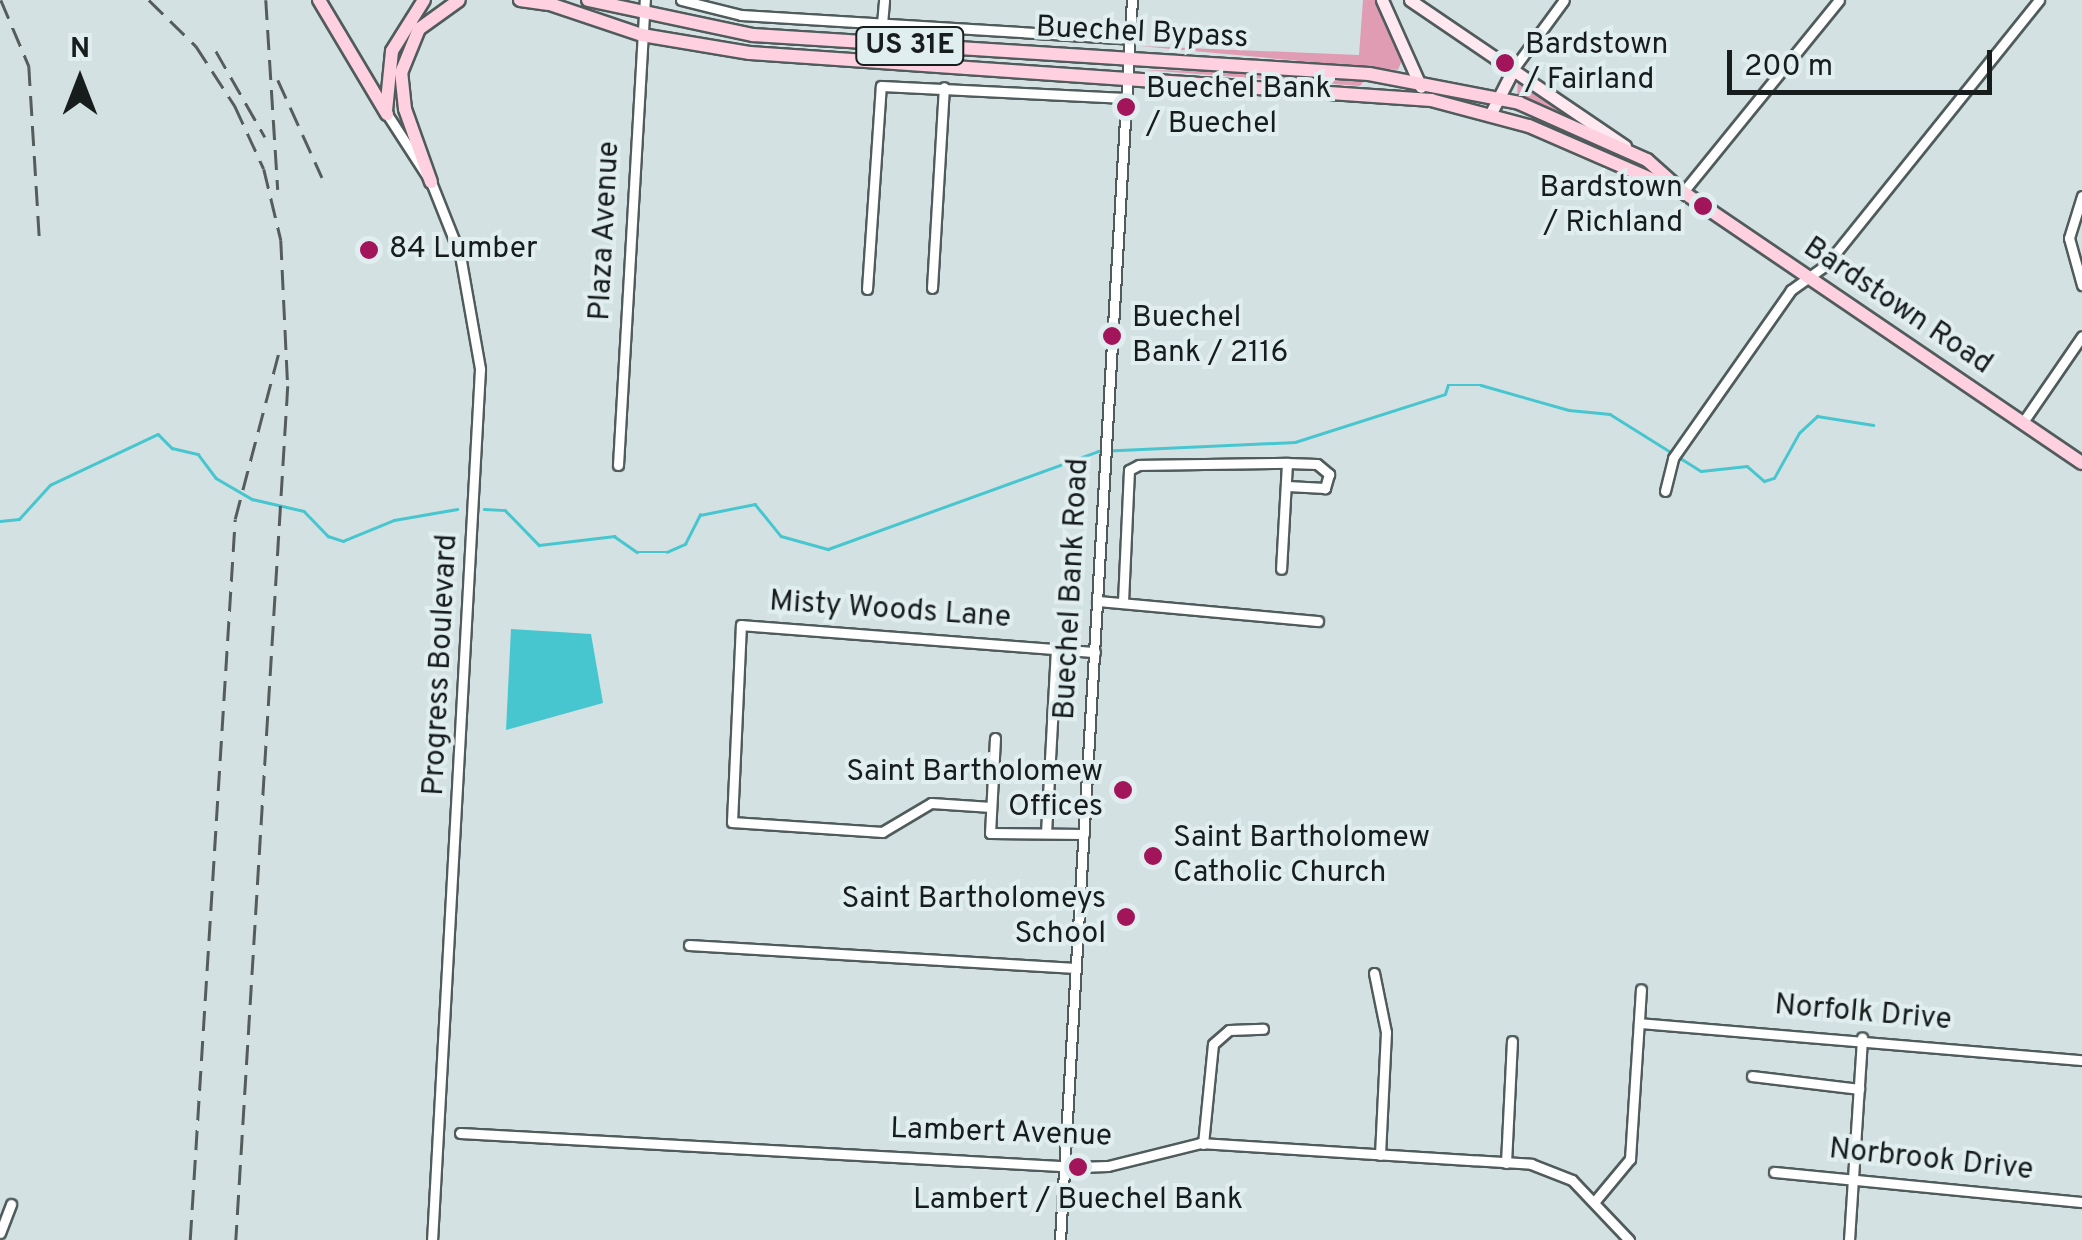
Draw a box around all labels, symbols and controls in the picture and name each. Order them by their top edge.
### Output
street label: Buechel Bypass [1035,10,1249,58]
road number: US 31E [855,23,965,69]
place label: Bardstown / Fairland [1525,28,1668,98]
north arrow [30,30,130,130]
scale bar [1732,30,1997,92]
text: N [70,32,90,68]
text: 200 m [1744,49,1833,86]
marker: Bardstown / Fairland [1494,52,1516,74]
place label: Buechel Bank / Buechel [1146,72,1331,142]
marker: Buechel Bank / Buechel [1115,96,1137,118]
street label: Plaza Avenue [583,140,629,322]
place label: Bardstown / Richland [1540,171,1683,242]
marker: Bardstown / Richland [1692,195,1714,217]
street label: Bardstown Road [1796,231,1998,383]
place label: 84 Lumber [389,232,538,268]
marker: 84 Lumber [358,239,380,261]
place label: Buechel Bank / 2116 [1132,301,1288,372]
marker: Buechel Bank / 2116 [1101,325,1123,347]
street label: Buechel Bank Road [1048,457,1098,721]
street label: Progress Boulevard [417,533,467,797]
street label: Misty Woods Lane [768,585,1012,637]
place label: Saint Bartholomew Offices [846,755,1103,826]
marker: Saint Bartholomew Offices [1112,779,1134,801]
place label: Saint Bartholomew Catholic Church [1173,821,1430,892]
marker: Saint Bartholomew Catholic Church [1142,845,1164,867]
place label: Saint Bartholomeys School [842,882,1106,952]
marker: Saint Bartholomeys School [1115,906,1137,928]
street label: Norfolk Drive [1773,988,1953,1040]
street label: Lambert Avenue [889,1112,1113,1156]
street label: Norbrook Drive [1827,1132,2035,1190]
marker: Lambert / Buechel Bank [1067,1156,1089,1178]
place label: Lambert / Buechel Bank [913,1183,1243,1219]

